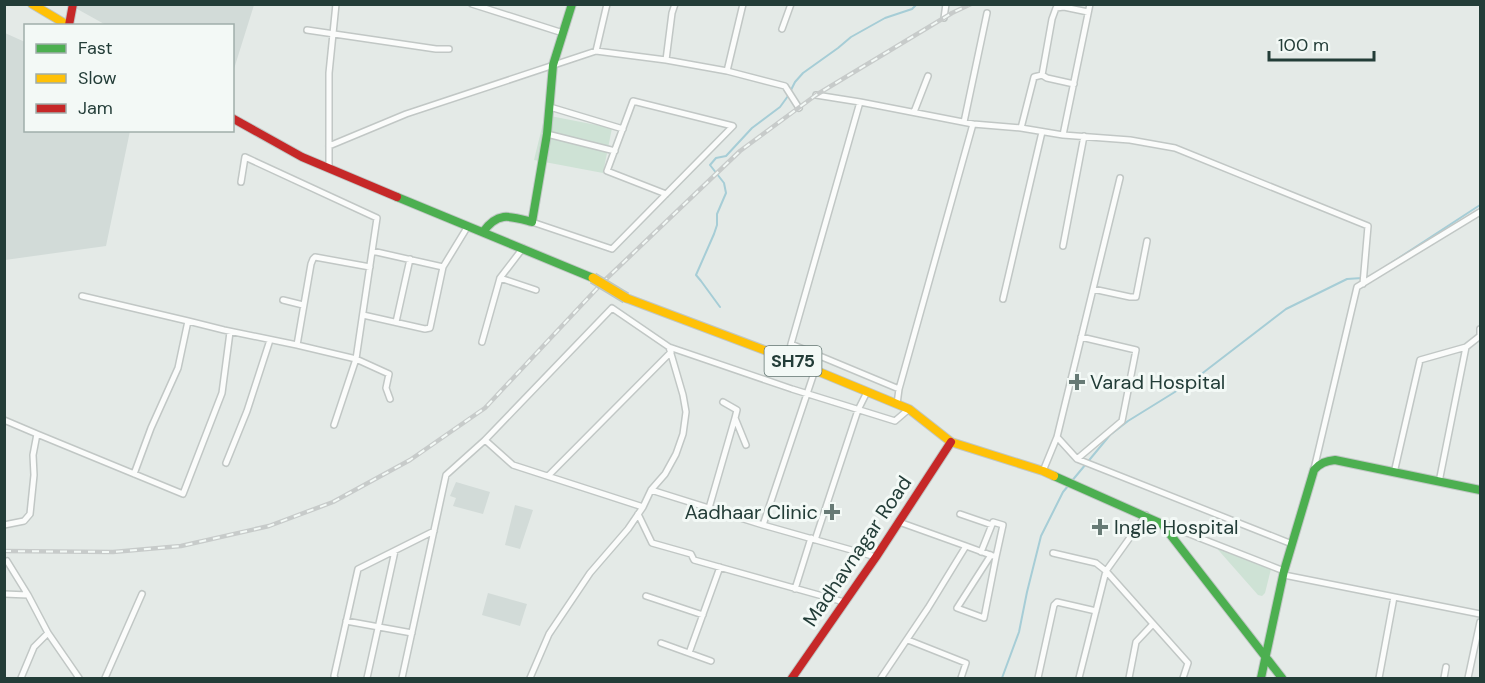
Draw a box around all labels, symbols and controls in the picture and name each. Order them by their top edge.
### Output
legend [24,24,234,132]
scale bar [1269,24,1374,62]
text: 100 m [1278,33,1329,57]
text: Fast [78,36,113,60]
text: Slow [78,66,117,90]
text: Jam [78,96,113,120]
road number: SH75 [764,346,822,376]
place label: Varad Hospital [1090,369,1225,395]
marker: Varad Hospital [1068,373,1086,391]
street label: Madhavnagar Road [797,471,917,631]
place label: Aadhaar Clinic [684,499,818,525]
marker: Aadhaar Clinic [823,503,841,521]
place label: Ingle Hospital [1114,514,1238,540]
marker: Ingle Hospital [1091,518,1109,536]

